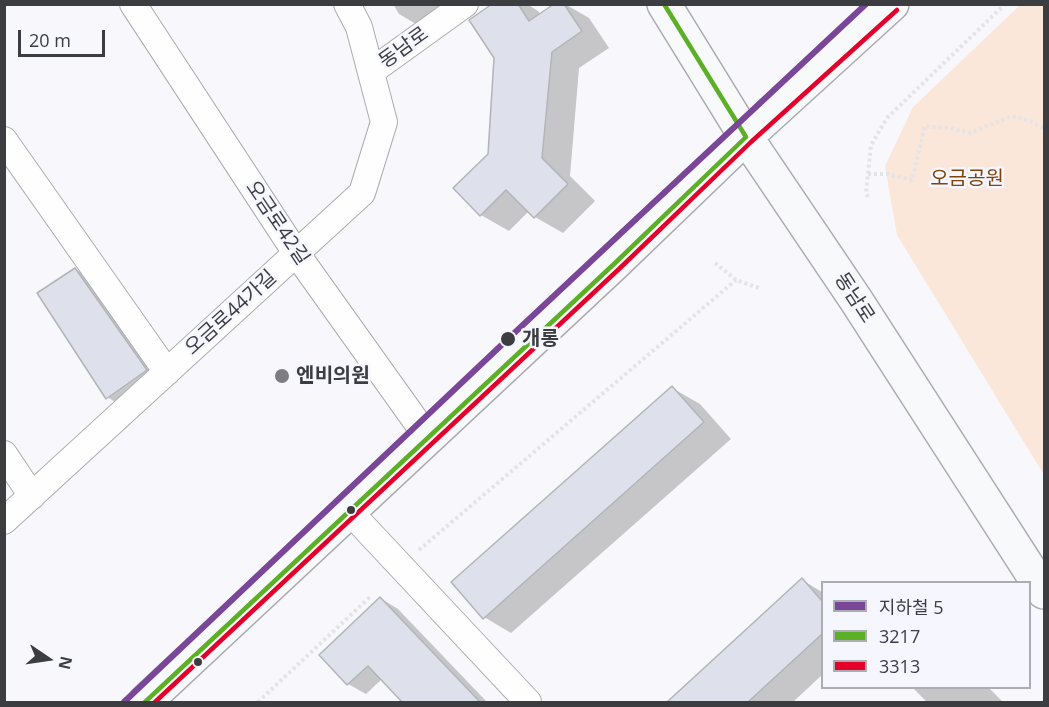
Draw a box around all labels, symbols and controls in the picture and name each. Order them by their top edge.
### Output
scale bar [21,18,108,56]
street label: 동남로 [375,22,433,74]
text: 20 m [29,28,71,52]
park label: 오금공원 [930,167,1004,191]
street label: 오금로42길 [240,176,314,270]
street label: 오금로44가길 [180,266,282,360]
street label: 동남로 [829,268,879,328]
place label: 개롱 [522,327,559,351]
marker: 개롱 [499,330,517,348]
place label: 엔비의원 [296,364,370,388]
marker: 엔비의원 [273,367,291,385]
unlabelled marker [345,504,357,516]
legend [821,581,1031,689]
text: 지하철 5 [879,595,944,619]
text: 3217 [879,624,920,648]
north arrow [18,629,78,689]
text: N [53,654,78,672]
text: 3313 [879,654,920,678]
unlabelled marker [192,656,204,668]

